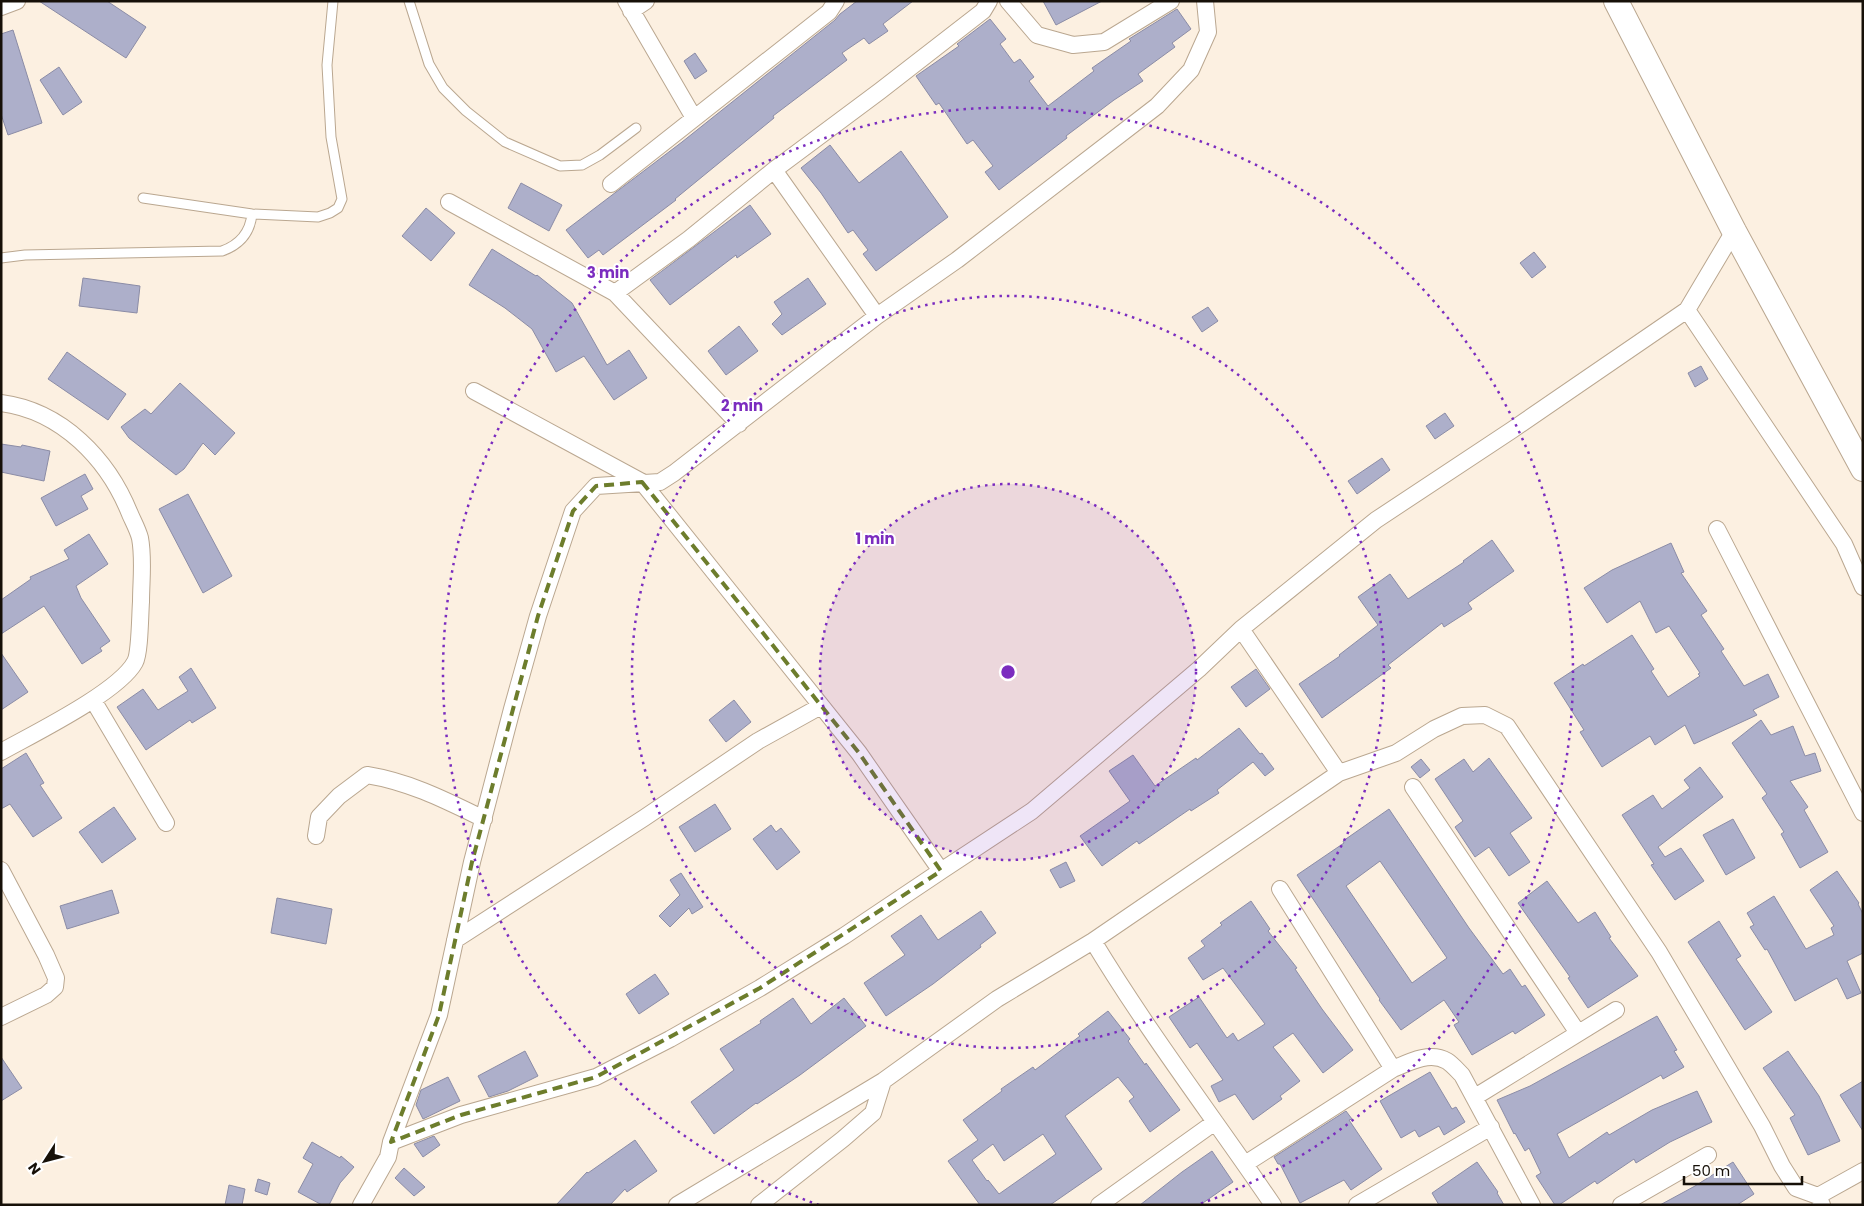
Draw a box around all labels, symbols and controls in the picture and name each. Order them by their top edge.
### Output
text: 3 min [587,262,629,283]
text: 2 min [721,395,763,416]
text: 1 min [855,528,895,549]
centre of rings [999,663,1017,681]
north arrow [20,1136,70,1186]
scale bar [1684,1154,1802,1186]
text: N [23,1159,46,1179]
text: 50 m [1692,1160,1730,1181]

